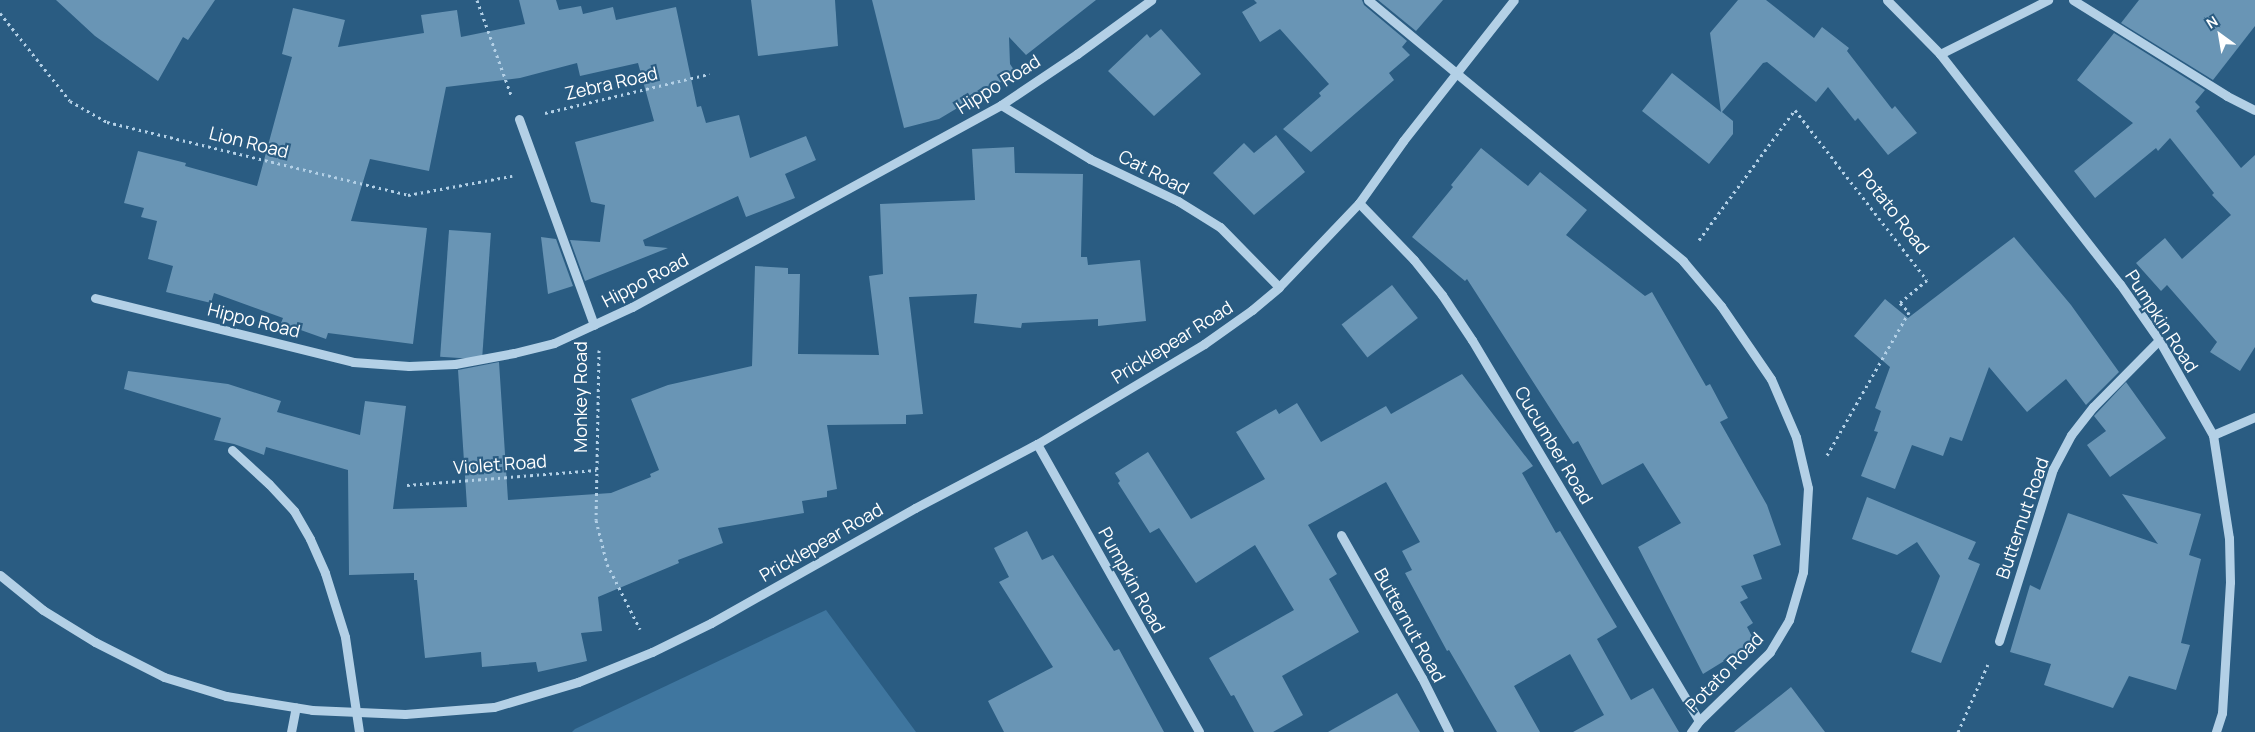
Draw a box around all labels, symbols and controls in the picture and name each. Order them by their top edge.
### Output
north arrow [2195,10,2245,60]
text: N [2202,11,2221,33]
street label: Hippo Road [952,50,1044,118]
street label: Zebra Road [562,62,660,104]
street label: Lion Road [207,122,291,162]
street label: Cat Road [1115,145,1193,199]
street label: Potato Road [1854,164,1934,258]
street label: Hippo Road [598,248,692,312]
street label: Pumpkin Road [2121,266,2203,376]
street label: Pricklepear Road [1107,296,1237,388]
street label: Hippo Road [205,298,303,342]
street label: Monkey Road [569,341,591,453]
street label: Cucumber Road [1510,382,1598,508]
street label: Violet Road [453,450,547,478]
street label: Butternut Road [1991,454,2053,582]
street label: Pricklepear Road [756,498,886,586]
street label: Pumpkin Road [1094,523,1170,637]
street label: Butternut Road [1370,564,1450,686]
street label: Potato Road [1681,628,1767,716]

